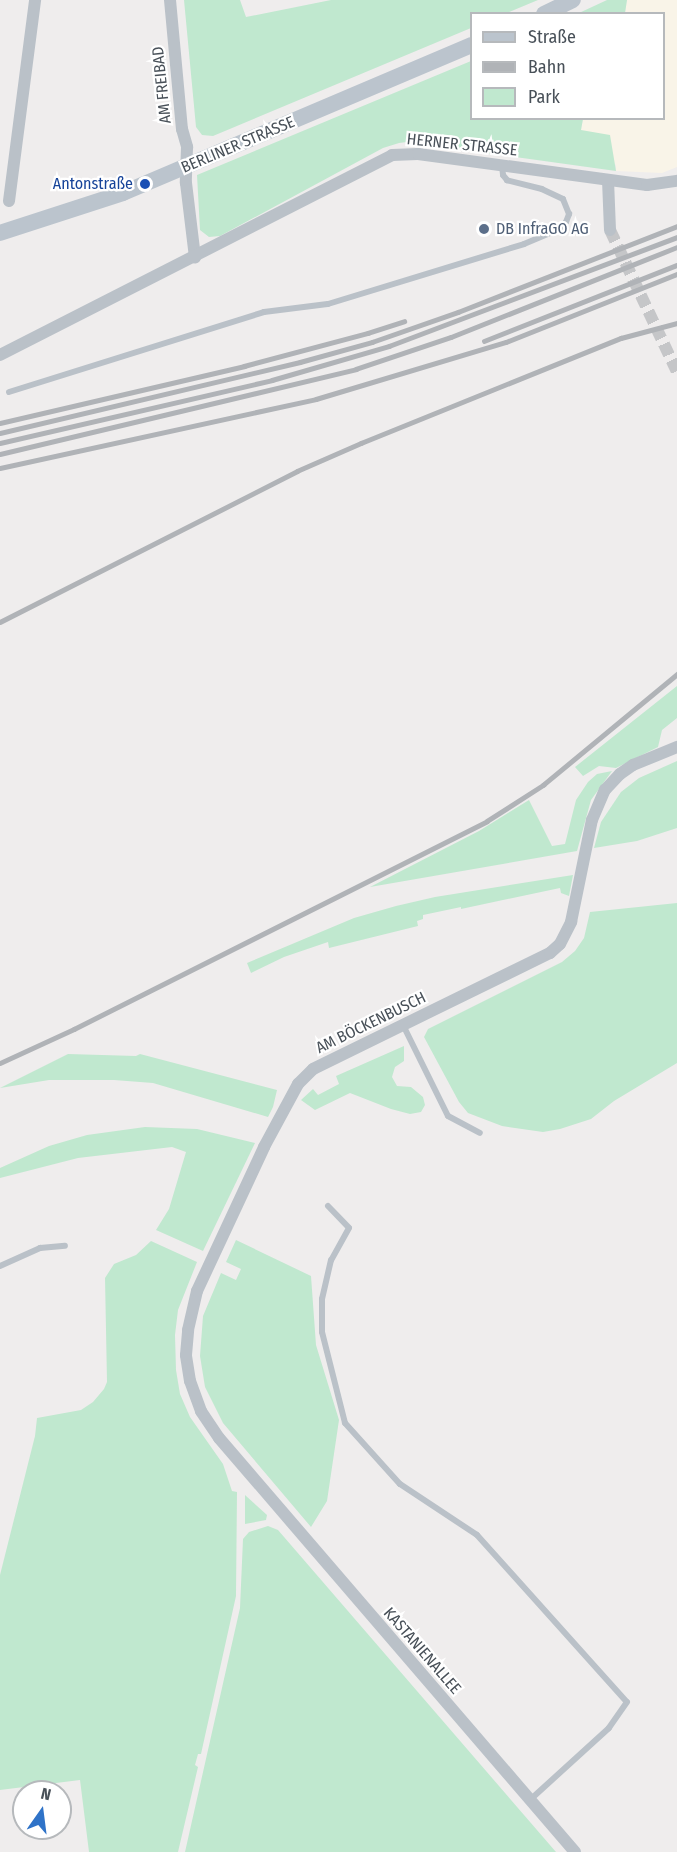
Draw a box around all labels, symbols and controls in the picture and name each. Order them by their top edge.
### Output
legend [470,12,665,120]
text: Straße [528,26,576,48]
street label: AM FREIBAD [148,46,176,124]
text: Bahn [528,56,566,78]
text: Park [528,86,560,108]
street label: BERLINER STRASSE [178,112,298,178]
street label: HERNER STRASSE [406,130,518,160]
place label: Antonstraße [53,174,133,194]
marker: Antonstraße [138,177,152,191]
place label: DB InfraGO AG [496,219,589,239]
marker: DB InfraGO AG [477,222,491,236]
street label: AM BÖCKENBUSCH [313,988,429,1058]
street label: KASTANIENALLEE [379,1604,465,1698]
north arrow [12,1780,72,1840]
text: N [39,1784,53,1804]

